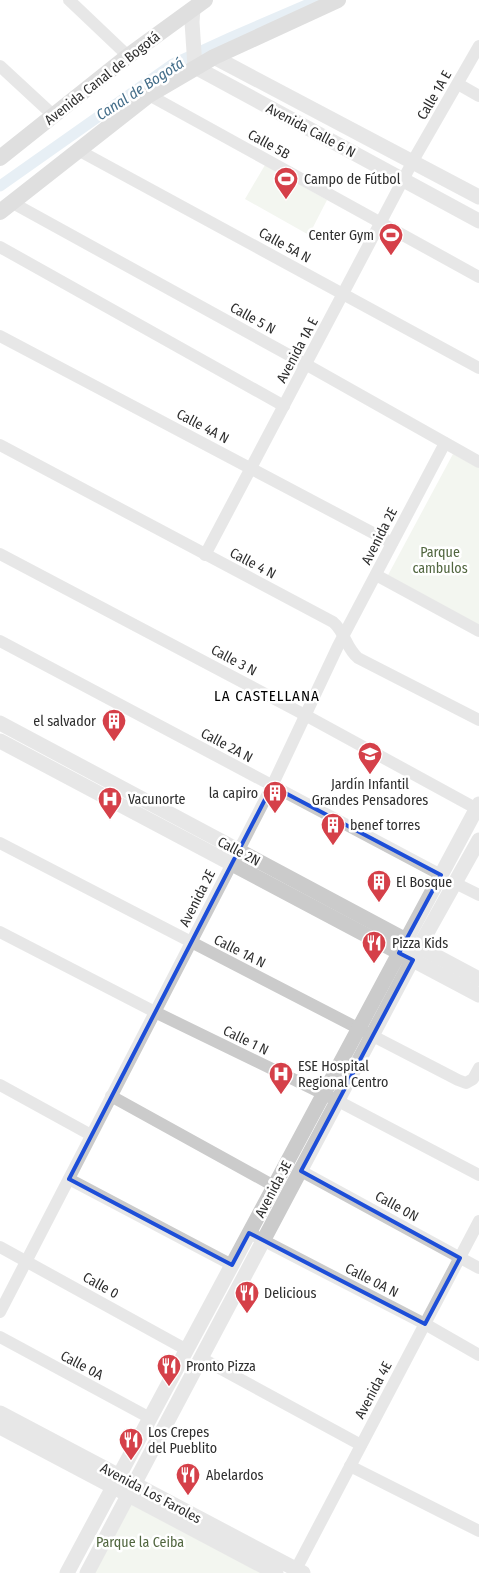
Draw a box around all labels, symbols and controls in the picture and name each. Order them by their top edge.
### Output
street label: Avenida Canal de Bogotá [41,28,163,128]
water label: Canal de Bogotá [93,54,187,124]
street label: Calle 1A E [414,67,455,123]
street label: Avenida Calle 6 N [263,100,358,161]
street label: Calle 5B [245,126,293,163]
sports icon: Campo de Fútbol [273,166,299,200]
place label: Campo de Fútbol [304,171,401,188]
sports icon: Center Gym [378,222,404,256]
street label: Calle 5A N [256,224,314,267]
place label: Center Gym [308,227,374,244]
street label: Calle 5 N [227,299,278,338]
street label: Avenida 1A E [273,314,322,386]
street label: Calle 4A N [174,406,232,447]
street label: Avenida 2E [358,504,401,568]
street label: Calle 4 N [227,544,279,583]
park label: Parque cambulos [412,544,468,577]
street label: Calle 3 N [208,641,260,680]
district label: LA CASTELLANA [214,687,320,705]
building icon: el salvador [101,708,127,742]
place label: el salvador [33,713,96,730]
street label: Calle 2A N [198,725,256,766]
school or university icon: Jardín Infantil Grandes Pensadores [357,741,383,775]
place label: Jardín Infantil Grandes Pensadores [312,776,428,809]
building icon: la capiro [262,780,288,814]
place label: la capiro [209,785,258,802]
hospital icon: Vacunorte [97,786,123,820]
place label: Vacunorte [128,791,186,808]
building icon: benef torres [320,812,346,846]
place label: benef torres [350,817,420,834]
street label: Calle 2N [215,833,263,870]
street label: Avenida 2E [176,866,219,930]
building icon: El Bosque [366,869,392,903]
place label: El Bosque [396,874,452,891]
restaurant icon: Pizza Kids [361,930,387,964]
street label: Calle 1A N [211,931,269,972]
place label: Pizza Kids [392,935,448,952]
street label: Calle 1 N [220,1022,271,1059]
place label: ESE Hospital Regional Centro [298,1058,388,1091]
hospital icon: ESE Hospital Regional Centro [268,1061,294,1095]
street label: Avenida 3E [251,1158,296,1221]
street label: Calle 0N [372,1188,421,1225]
street label: Calle 0A N [342,1260,401,1301]
street label: Calle 0 [80,1269,122,1302]
restaurant icon: Delicious [234,1280,260,1314]
place label: Delicious [264,1285,316,1302]
street label: Calle 0A [58,1347,107,1384]
restaurant icon: Pronto Pizza [156,1353,182,1387]
place label: Pronto Pizza [186,1358,256,1375]
street label: Avenida 4E [351,1358,396,1422]
place label: Los Crepes del Pueblito [148,1424,217,1457]
restaurant icon: Los Crepes del Pueblito [118,1427,144,1461]
street label: Avenida Los Faroles [97,1460,204,1527]
restaurant icon: Abelardos [175,1462,201,1496]
place label: Abelardos [206,1467,264,1484]
park label: Parque la Ceiba [96,1534,184,1551]

